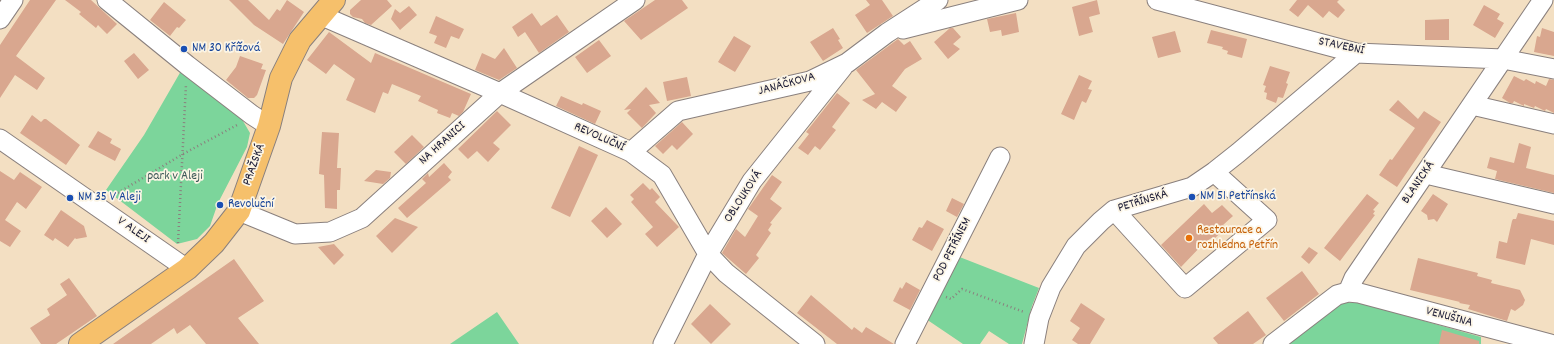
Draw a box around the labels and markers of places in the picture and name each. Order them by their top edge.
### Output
place label: NM 30 Křížová [192,41,260,57]
marker: NM 30 Křížová [179,44,189,54]
place label: NM 51 Petřínská [1200,189,1276,205]
place label: NM 35 V Aleji [78,190,141,206]
marker: NM 51 Petřínská [1187,192,1197,202]
marker: NM 35 V Aleji [65,193,75,203]
place label: Revoluční [228,197,274,213]
marker: Revoluční [215,200,225,210]
place label: Restaurace a rozhledna Petřín [1197,223,1278,254]
marker: Restaurace a rozhledna Petřín [1184,233,1194,243]

